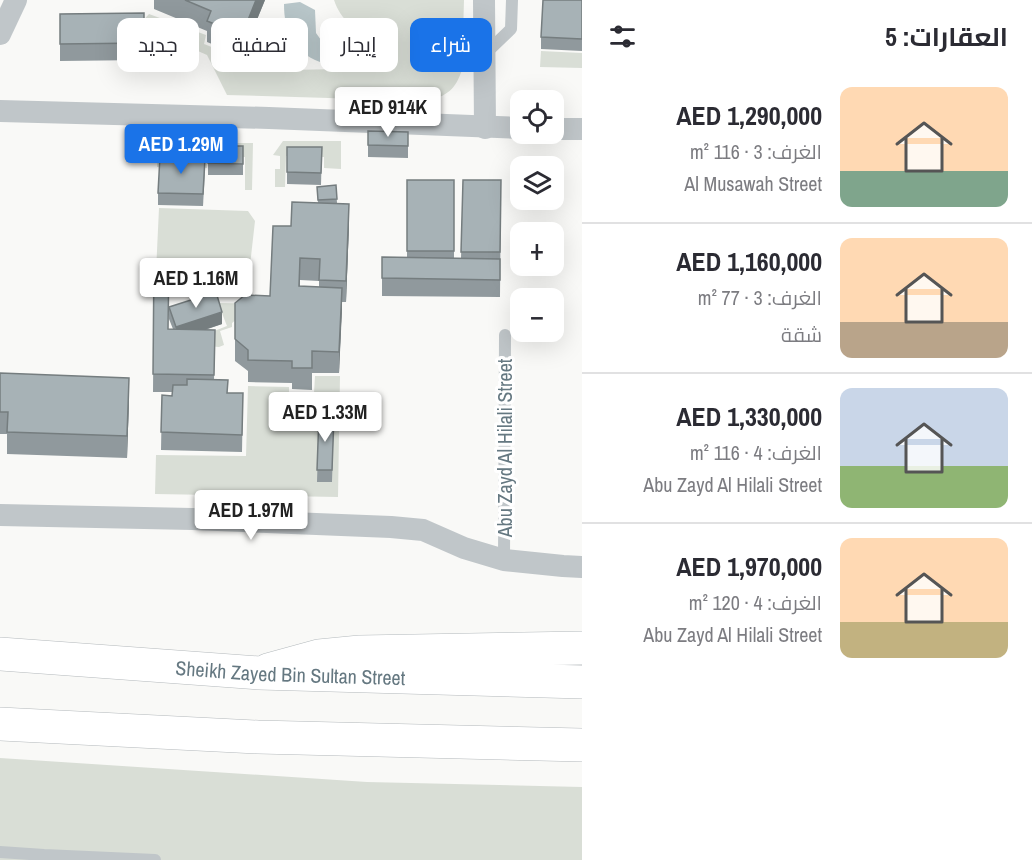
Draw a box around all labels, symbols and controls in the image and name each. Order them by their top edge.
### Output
chip: جديد [117,18,199,72]
chip: تصفية [211,18,308,72]
chip: إيجار [320,18,398,72]
chip: شراء [410,18,492,72]
text: العقارات: 5 [885,19,1008,54]
icon: filters [606,20,639,53]
pin: AED 914K [326,87,450,138]
map controls [510,90,564,342]
button: locate [510,90,564,144]
text: AED 914K [349,93,427,120]
text: AED 1,290,000 [676,98,822,133]
icon: home [888,111,960,183]
pin: AED 1.29M [112,124,250,175]
text: AED 1.29M [139,130,223,157]
text: الغرف: 3 · 116 m² [690,138,822,165]
button: layers [510,156,564,210]
text: Al Musawah Street [684,170,822,197]
button: + [510,222,564,276]
text: AED 1,160,000 [676,244,822,279]
pin: AED 1.16M [127,258,265,309]
icon: home [888,262,960,334]
text: AED 1.16M [154,264,238,291]
text: الغرف: 3 · 77 m² [698,284,822,311]
button: − [510,288,564,342]
text: شقة [781,321,822,348]
street label: Abu Zayd Al Hilali Street [491,358,518,538]
pin: AED 1.33M [256,392,394,443]
text: AED 1.33M [283,398,367,425]
text: AED 1,330,000 [676,399,822,434]
icon: home [888,412,960,484]
text: الغرف: 4 · 116 m² [690,439,822,466]
text: Abu Zayd Al Hilali Street [643,471,822,498]
pin: AED 1.97M [182,490,320,541]
text: AED 1.97M [209,496,293,523]
text: AED 1,970,000 [676,549,822,584]
icon: home [888,562,960,634]
text: الغرف: 4 · 120 m² [689,589,822,616]
text: Abu Zayd Al Hilali Street [643,621,822,648]
street label: Sheikh Zayed Bin Sultan Street [175,653,406,691]

